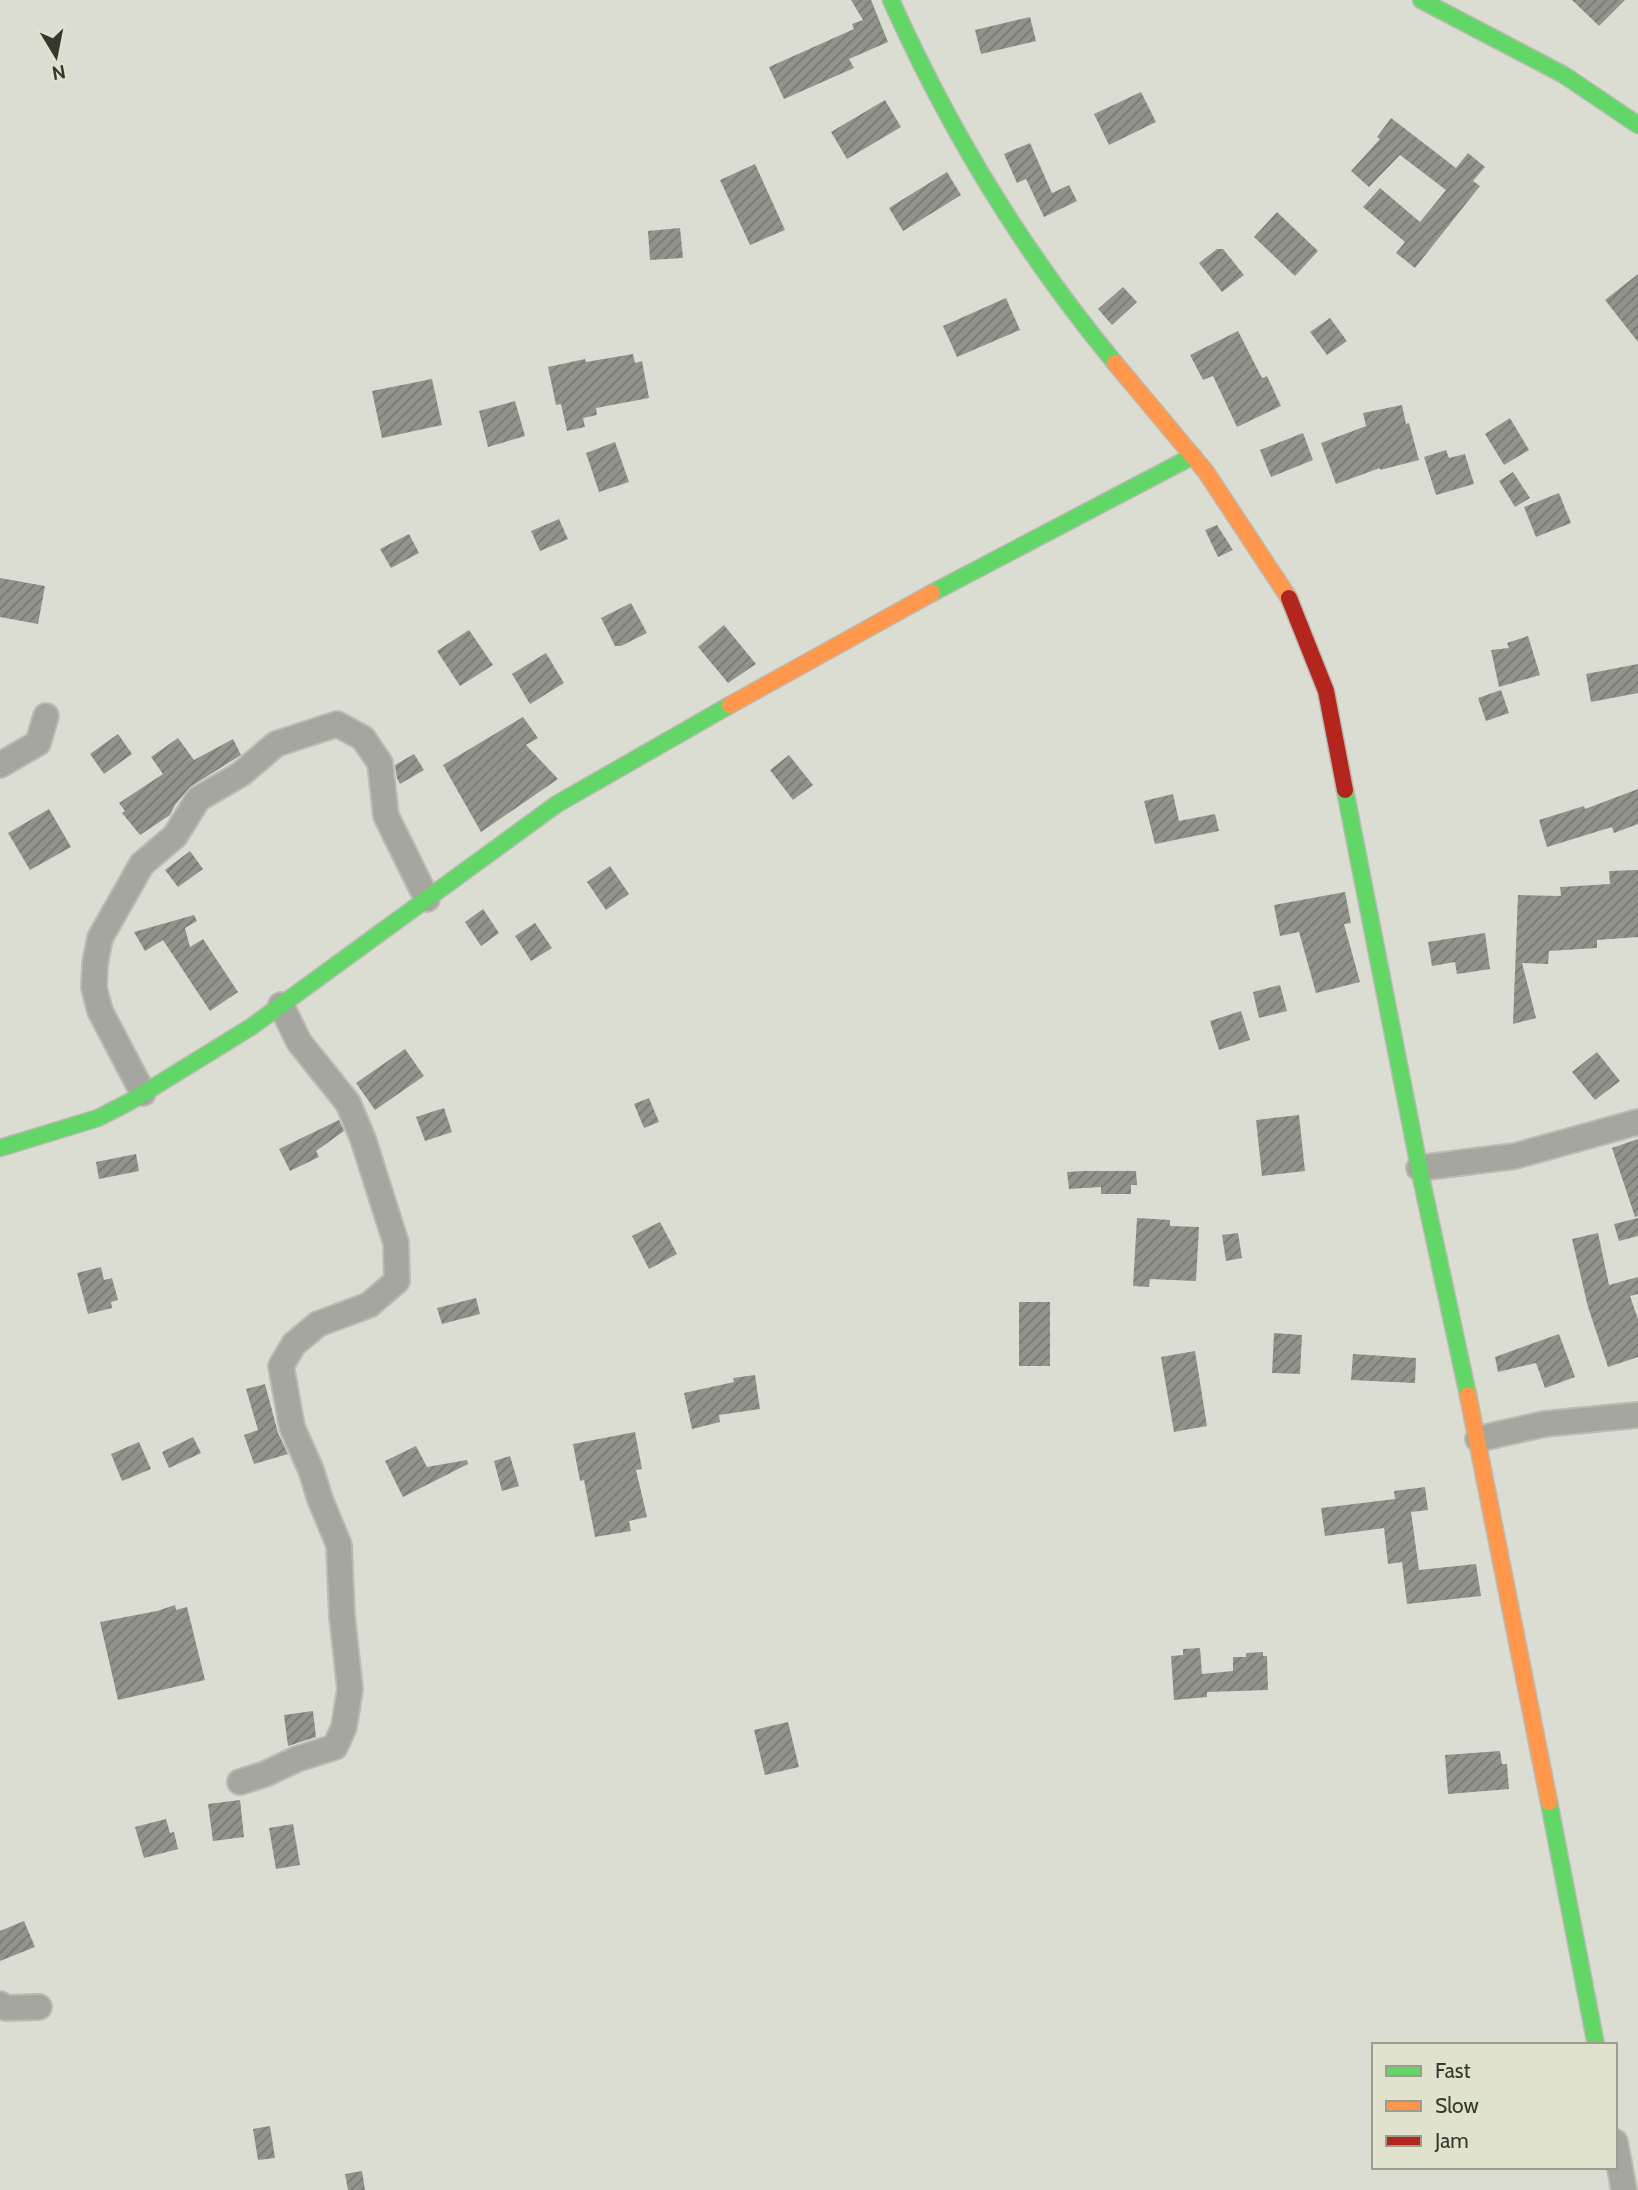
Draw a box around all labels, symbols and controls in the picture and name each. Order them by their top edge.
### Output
north arrow [21,21,91,91]
text: N [50,60,67,85]
legend [1372,2043,1617,2169]
text: Fast [1435,2058,1471,2083]
text: Slow [1435,2093,1479,2118]
text: Jam [1434,2128,1469,2153]

